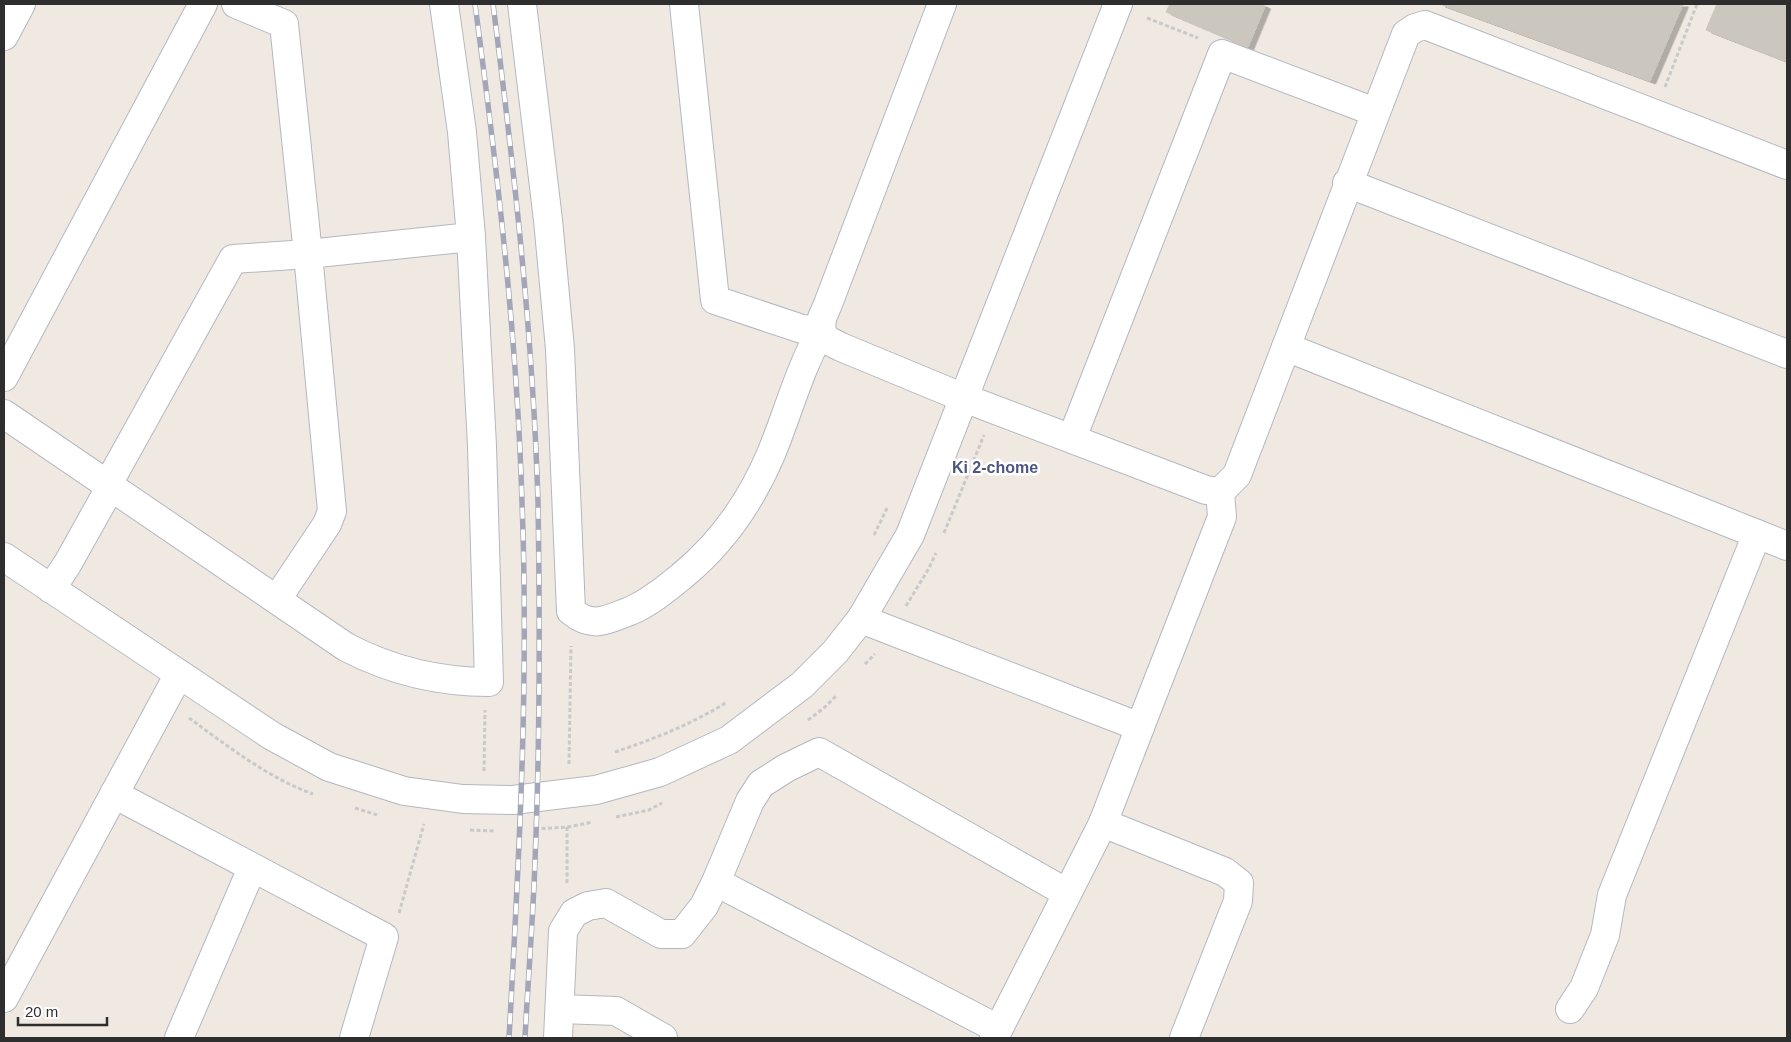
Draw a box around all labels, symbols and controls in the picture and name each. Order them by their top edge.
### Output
district label: Ki 2-chome [952,459,1038,476]
scale bar [18,994,106,1026]
text: 20 m [25,1003,58,1020]

